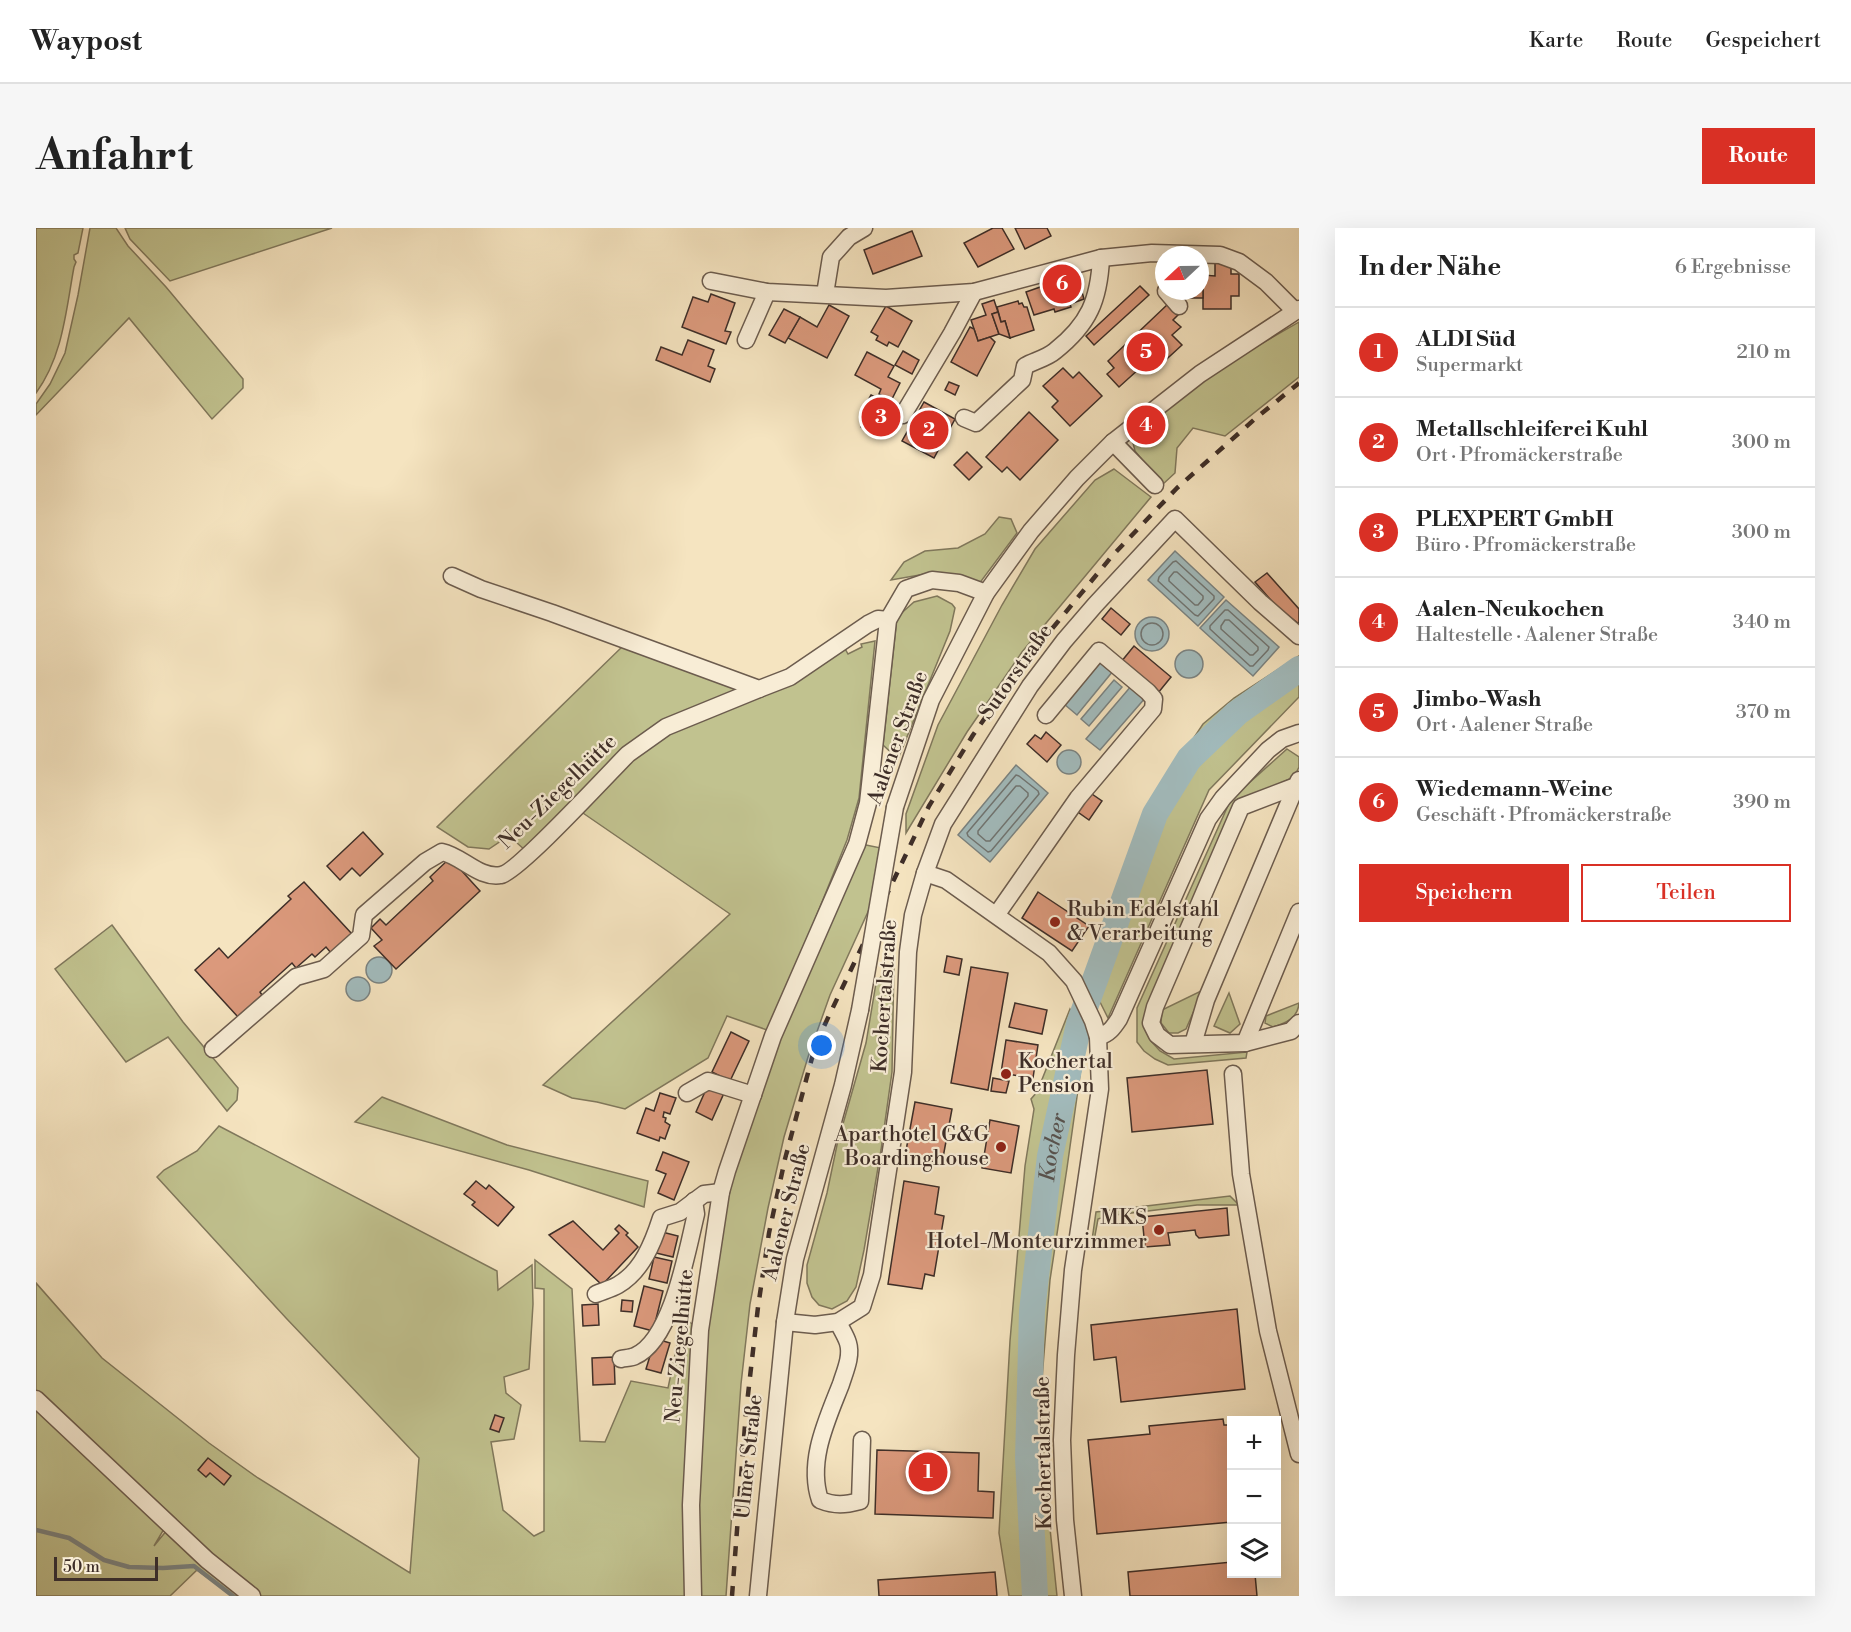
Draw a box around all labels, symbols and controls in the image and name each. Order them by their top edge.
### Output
text: Waypost [30,24,142,59]
text: Karte [1529,28,1583,54]
text: Route [1616,28,1672,54]
text: Gespeichert [1705,28,1821,54]
button: Route [1702,128,1815,184]
text: Anfahrt [36,130,193,183]
north arrow [1155,246,1209,300]
text: In der Nähe [1359,251,1501,283]
text: 6 Ergebnisse [1675,255,1791,280]
pin: 6 [1042,262,1082,306]
text: ALDI Süd [1416,326,1516,353]
pin: 5 [1126,330,1166,374]
text: 1 [1374,340,1383,365]
text: 210 m [1736,340,1791,365]
text: Supermarkt [1416,353,1523,378]
pin: 3 [862,394,900,440]
pin: 4 [1126,402,1166,448]
pin: 2 [910,408,948,452]
text: Metallschleiferei Kuhl [1416,416,1648,443]
text: 2 [1372,430,1385,455]
text: 300 m [1732,430,1791,455]
text: Ort · Pfromäckerstraße [1416,443,1623,468]
text: PLEXPERT GmbH [1416,506,1613,533]
text: 3 [1372,520,1385,545]
text: 300 m [1732,520,1791,545]
text: Büro · Pfromäckerstraße [1416,533,1636,558]
text: Aalen-Neukochen [1416,596,1604,623]
text: 4 [1372,610,1385,635]
text: 340 m [1733,610,1791,635]
street label: Sutorstraße [974,619,1058,725]
text: Haltestelle · Aalener Straße [1416,623,1658,648]
street label: Aalener Straße [861,668,934,809]
text: Jimbo-Wash [1416,686,1541,713]
text: 5 [1372,700,1385,725]
text: 370 m [1736,700,1791,725]
text: Ort · Aalener Straße [1416,713,1593,738]
street label: Neu-Ziegelhütte [493,729,623,855]
text: Wiedemann-Weine [1416,776,1613,803]
text: 6 [1372,790,1385,815]
text: 390 m [1733,790,1791,815]
text: Geschäft · Pfromäckerstraße [1416,803,1672,828]
button: Speichern [1359,864,1569,922]
button: Teilen [1581,864,1791,922]
place label: Rubin Edelstahl & Verarbeitung [1067,897,1219,947]
marker: Rubin Edelstahl & Verarbeitung [1048,915,1062,929]
street label: Kochertalstraße [867,918,903,1074]
your location [807,1031,836,1060]
place label: Kochertal Pension [1018,1049,1113,1099]
marker: Kochertal Pension [999,1067,1013,1081]
water label: Kocher [1034,1110,1073,1183]
place label: Aparthotel G&G Boardinghouse [833,1122,990,1172]
marker: Aparthotel G&G Boardinghouse [994,1140,1008,1154]
street label: Aalener Straße [757,1141,817,1284]
place label: MKS Hotel-/Monteurzimmer [927,1205,1147,1255]
marker: MKS Hotel-/Monteurzimmer [1152,1223,1166,1237]
street label: Neu-Ziegelhütte [660,1268,700,1424]
street label: Kochertalstraße [1030,1376,1058,1530]
street label: Ulmer Straße [730,1393,768,1521]
map controls [1227,1416,1281,1578]
button: + [1227,1416,1281,1470]
pin: 1 [908,1450,948,1494]
button: − [1227,1470,1281,1524]
button: layers [1227,1524,1281,1578]
scale bar [54,1554,158,1582]
text: 50 m [63,1557,100,1577]

